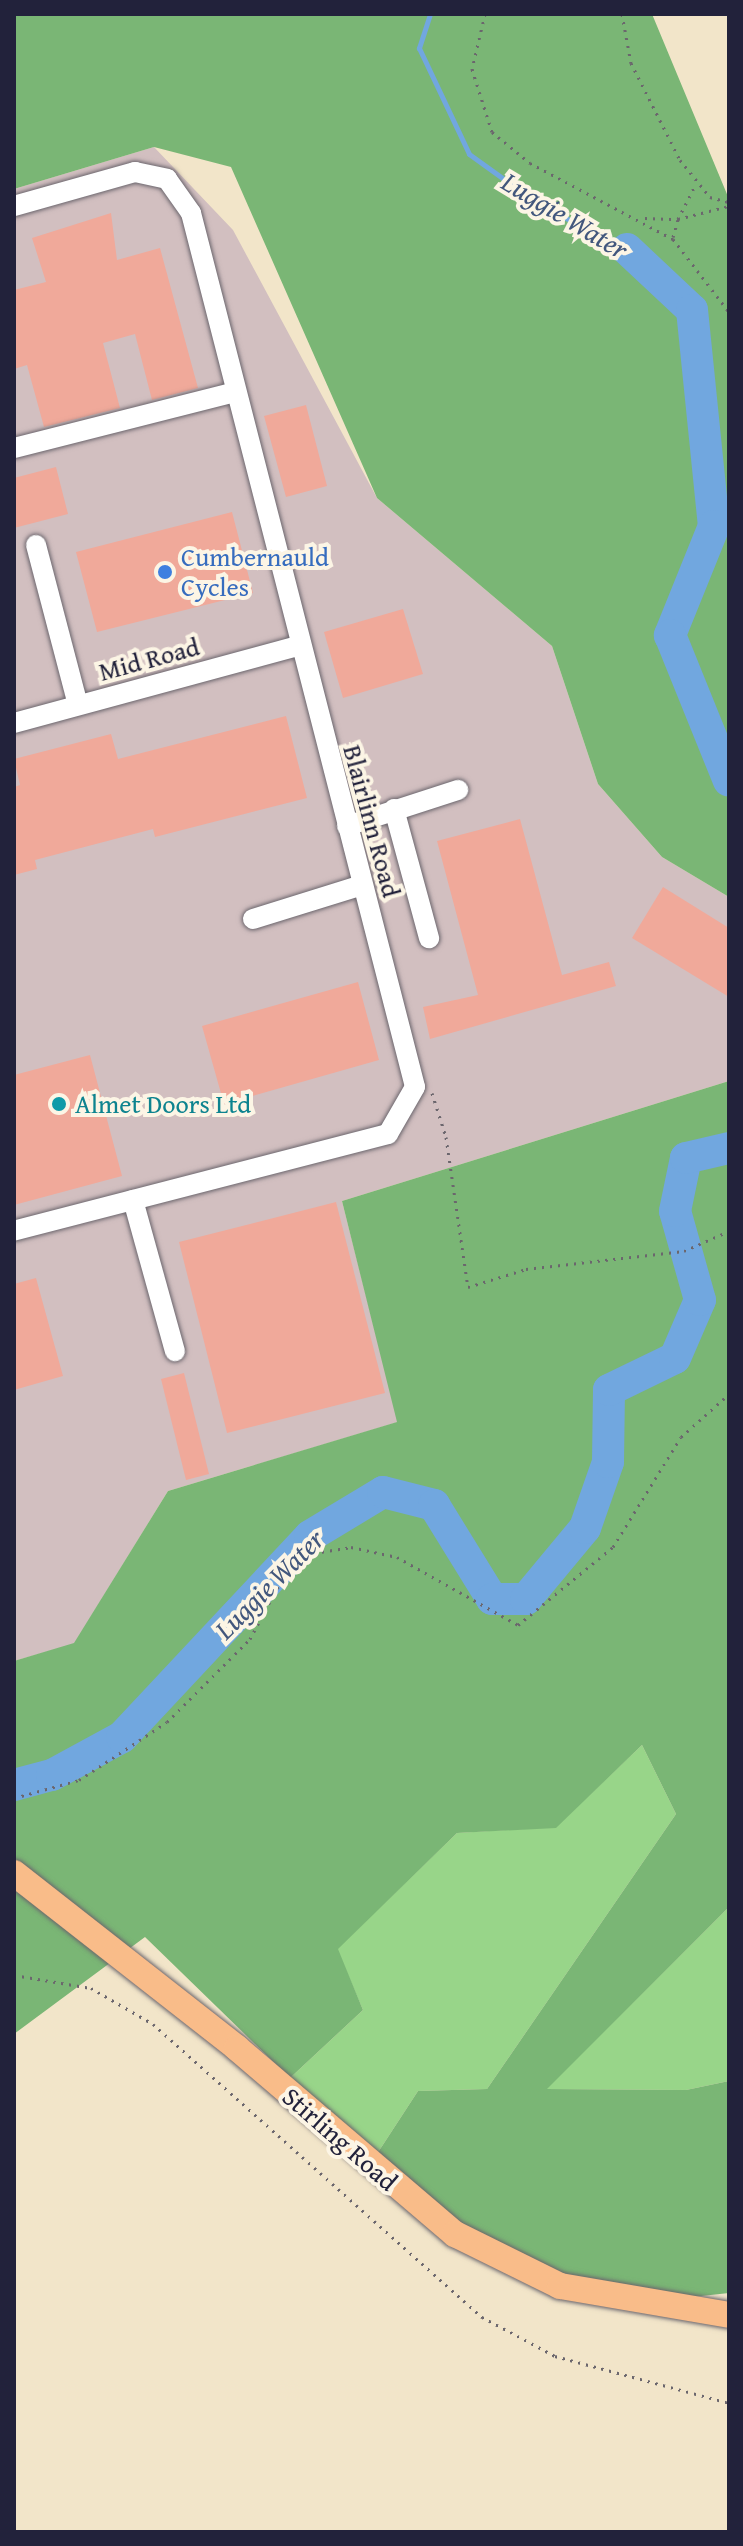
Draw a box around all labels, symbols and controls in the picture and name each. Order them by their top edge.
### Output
water label: Luggie Water [496,164,634,266]
place label: Cumbernauld Cycles [181,541,329,602]
marker: Cumbernauld Cycles [156,563,174,581]
street label: Mid Road [95,631,203,687]
street label: Blairlinn Road [337,741,407,901]
place label: Almet Doors Ltd [75,1088,251,1120]
marker: Almet Doors Ltd [50,1095,68,1113]
water label: Luggie Water [207,1522,331,1646]
street label: Stirling Road [276,2081,404,2197]

